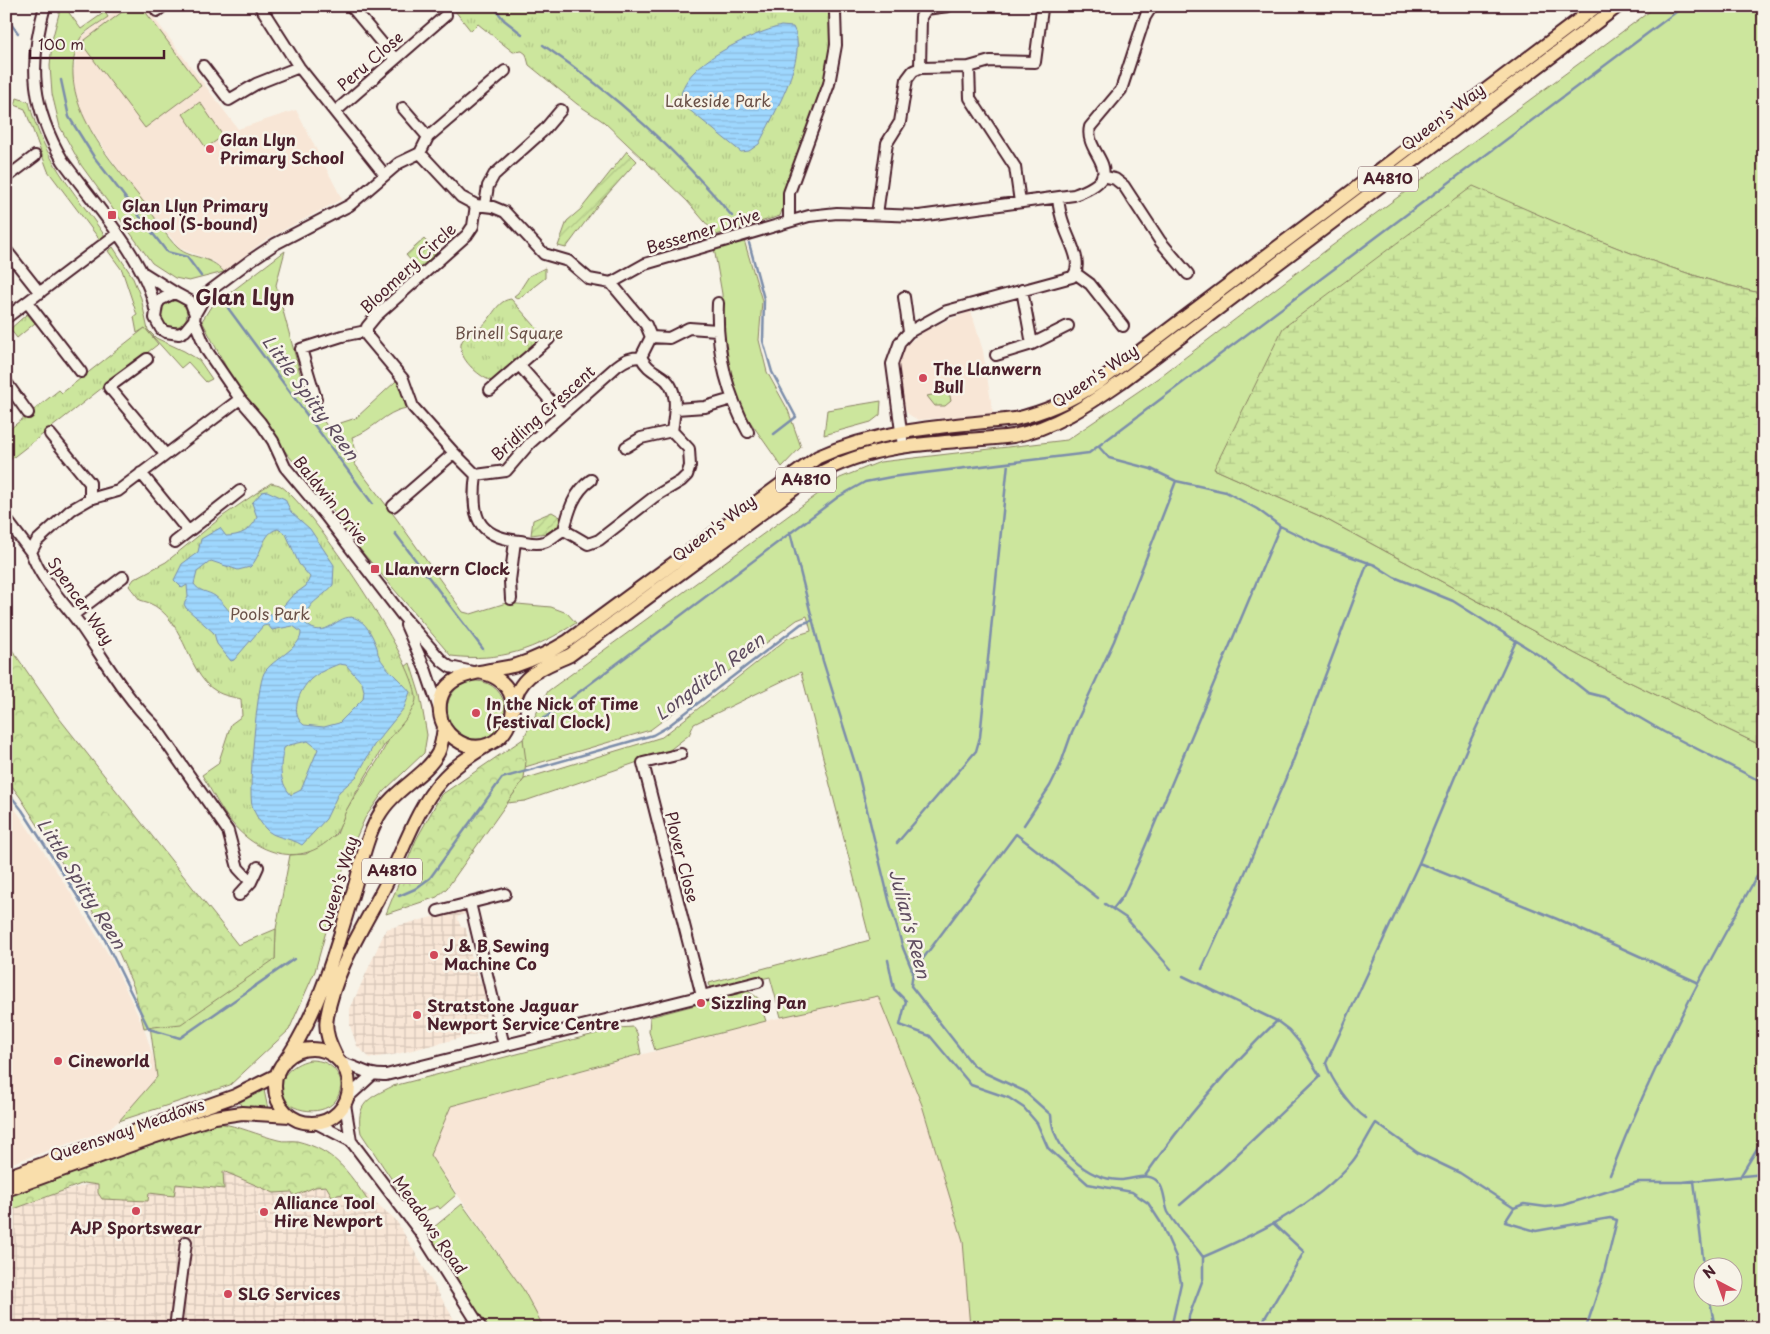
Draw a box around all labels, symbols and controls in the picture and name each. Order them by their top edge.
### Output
street label: Peru Close [331,25,408,96]
scale bar [30,28,164,60]
text: 100 m [38,32,84,55]
street label: Queen's Way [1395,77,1489,156]
park label: Lakeside Park [665,88,771,112]
place label: Glan Llyn Primary School [220,127,344,169]
marker: Glan Llyn Primary School [204,143,216,155]
road number: A4810 [1358,166,1418,192]
place label: Glan Llyn Primary School (S-bound) [122,193,268,235]
street label: Bessemer Drive [643,201,763,259]
marker: Glan Llyn Primary School (S-bound) [106,209,118,221]
street label: Bloomery Circle [354,216,461,318]
district label: Glan Llyn [195,280,295,312]
park label: Brinell Square [455,320,563,344]
water label: Little Spitty Reen [256,329,366,466]
street label: Queen's Way [1046,337,1142,413]
place label: The Llanwern Bull [933,356,1042,398]
street label: Bridling Crescent [485,359,600,466]
marker: The Llanwern Bull [917,372,929,384]
street label: Baldwin Drive [289,450,375,549]
road number: A4810 [776,468,836,492]
street label: Queen's Way [666,488,760,567]
street label: Spencer Way [43,552,121,649]
place label: Llanwern Clock [385,556,510,580]
marker: Llanwern Clock [369,563,381,575]
park label: Pools Park [230,601,310,625]
water label: Longditch Reen [649,625,770,726]
place label: In the Nick of Time (Festival Clock) [486,691,639,733]
marker: In the Nick of Time (Festival Clock) [470,707,482,719]
street label: Plover Close [660,808,706,905]
water label: Little Spitty Reen [31,813,134,954]
street label: Queen's Way [311,833,363,935]
road number: A4810 [362,858,422,884]
water label: Julian's Reen [883,866,938,982]
place label: J & B Sewing Machine Co [444,933,550,975]
marker: J & B Sewing Machine Co [428,949,440,961]
place label: Sizzling Pan [711,990,807,1014]
place label: Stratstone Jaguar Newport Service Centre [427,993,620,1035]
marker: Sizzling Pan [695,997,707,1009]
marker: Stratstone Jaguar Newport Service Centre [411,1009,423,1021]
place label: Cineworld [68,1048,150,1072]
marker: Cineworld [52,1055,64,1067]
street label: Queensway Meadows [46,1091,207,1167]
street label: Meadows Road [388,1170,474,1279]
place label: Alliance Tool Hire Newport [273,1190,383,1232]
marker: AJP Sportswear [130,1205,142,1217]
marker: Alliance Tool Hire Newport [258,1206,270,1218]
place label: AJP Sportswear [69,1215,203,1239]
north arrow [1692,1256,1742,1306]
text: N [1698,1260,1720,1283]
place label: SLG Services [238,1281,340,1305]
marker: SLG Services [222,1288,234,1300]

